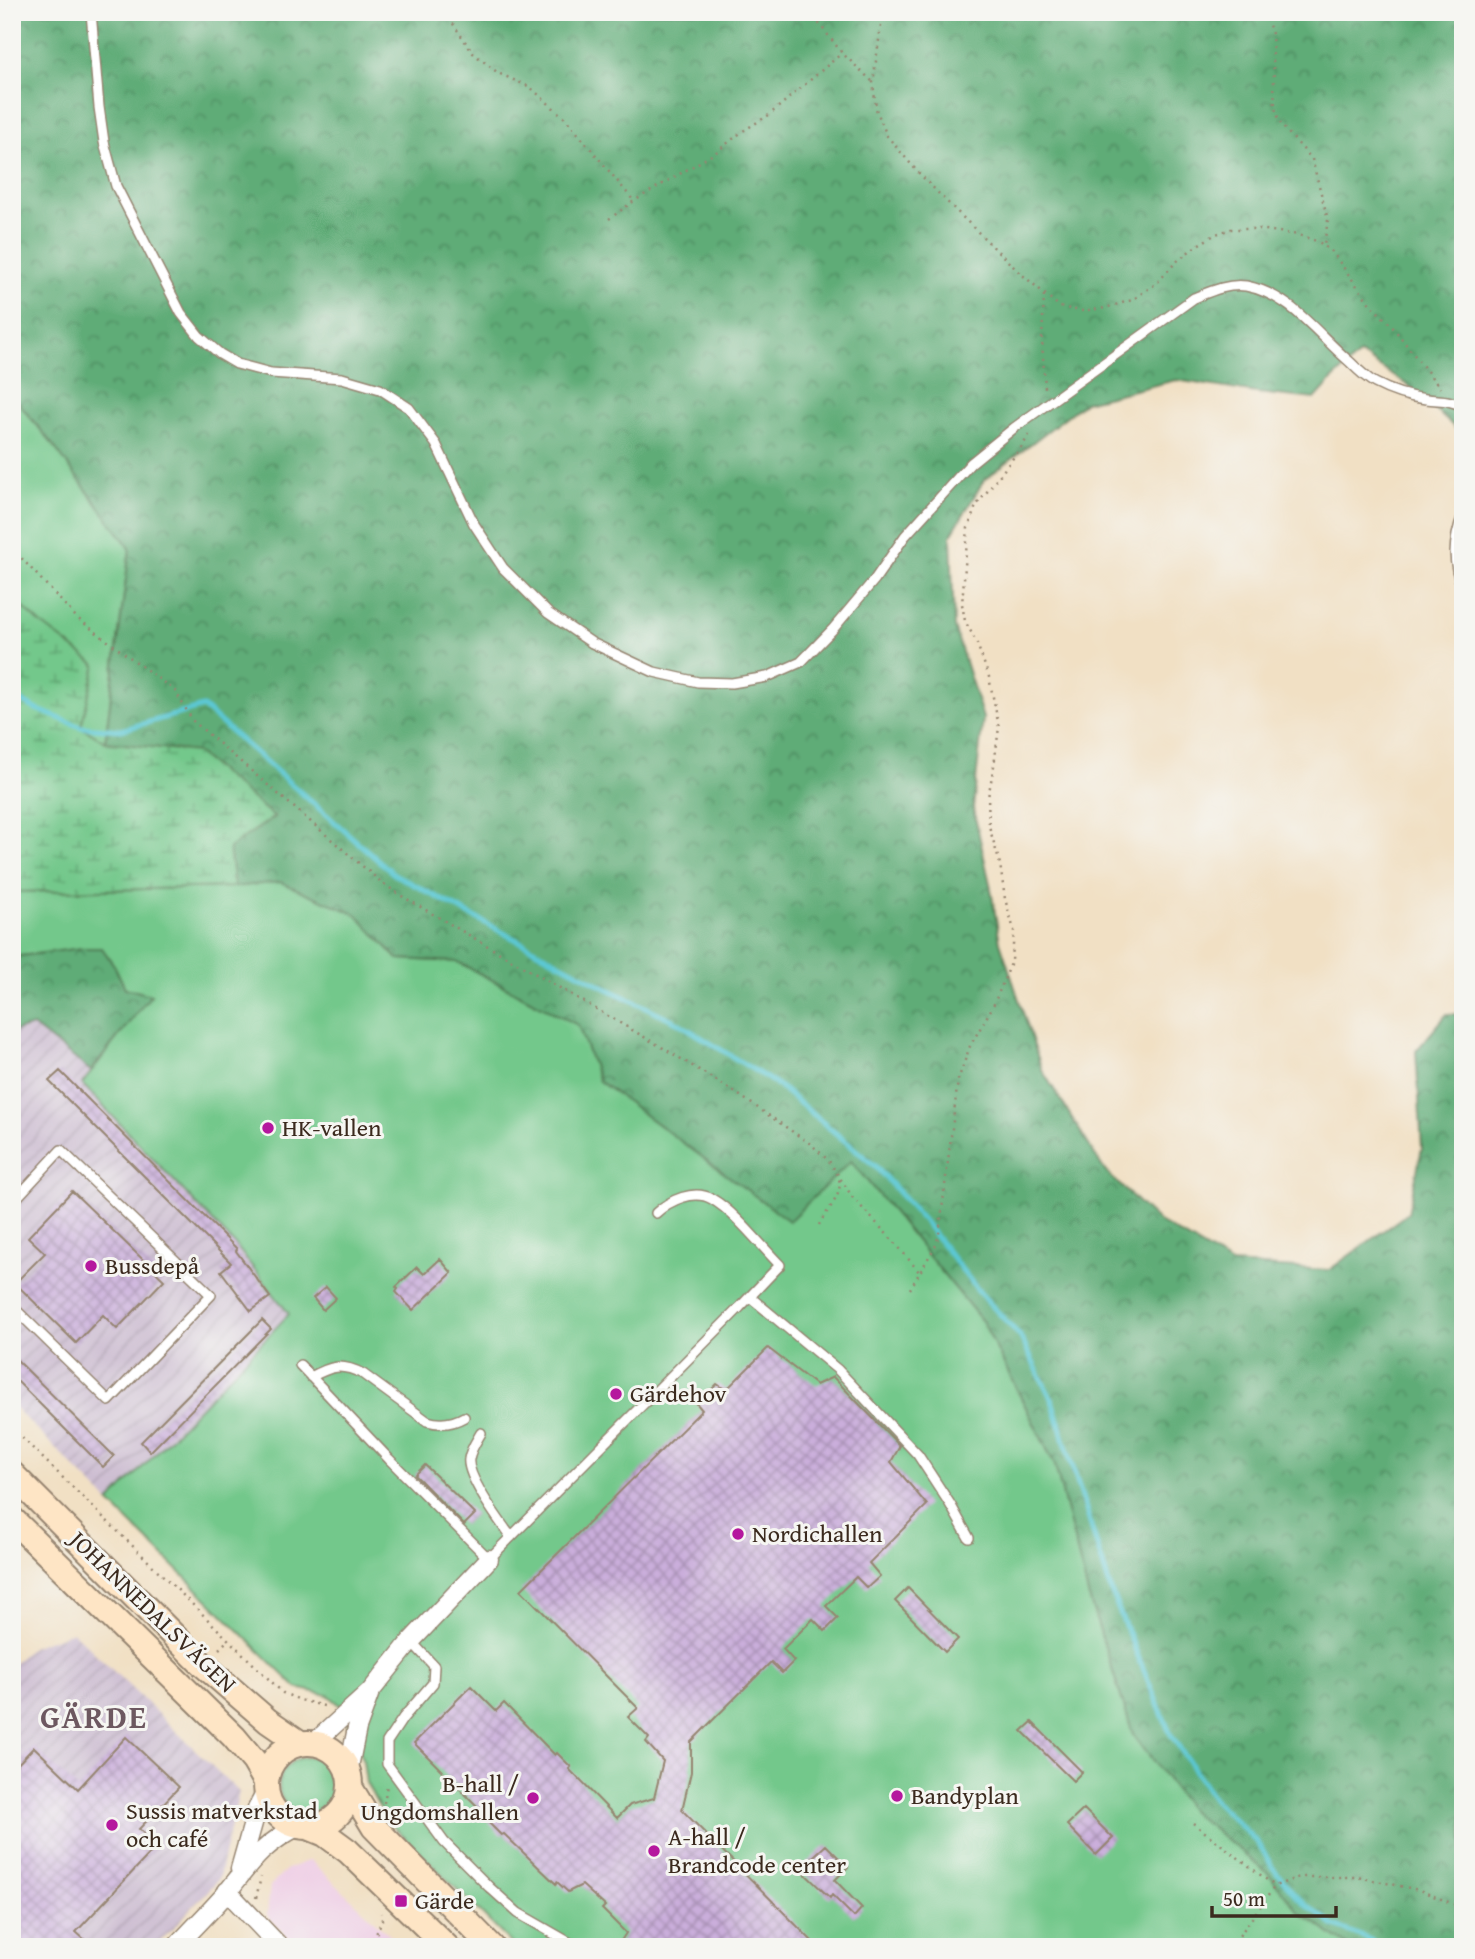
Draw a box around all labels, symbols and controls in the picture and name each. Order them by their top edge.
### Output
place label: HK-vallen [282,1110,382,1145]
marker: HK-vallen [260,1120,276,1136]
place label: Bussdepå [105,1248,200,1283]
marker: Bussdepå [83,1258,99,1274]
place label: Gärdehov [630,1376,726,1411]
marker: Gärdehov [608,1386,624,1402]
place label: Nordichallen [752,1516,883,1551]
street label: JOHANNEDALSVÄGEN [60,1520,245,1701]
marker: Nordichallen [730,1526,746,1542]
district label: GÄRDE [40,1693,148,1740]
place label: B-hall / Ungdomshallen [361,1766,520,1829]
place label: Bandyplan [911,1778,1019,1813]
marker: Bandyplan [889,1788,905,1804]
marker: B-hall / Ungdomshallen [525,1790,541,1806]
place label: Sussis matverkstad och café [126,1793,318,1856]
marker: Sussis matverkstad och café [104,1817,120,1833]
place label: A-hall / Brandcode center [668,1819,846,1882]
marker: A-hall / Brandcode center [646,1843,662,1859]
scale bar [1212,1875,1337,1919]
place label: Gärde [415,1883,474,1918]
text: 50 m [1223,1883,1265,1914]
marker: Gärde [393,1893,409,1909]

